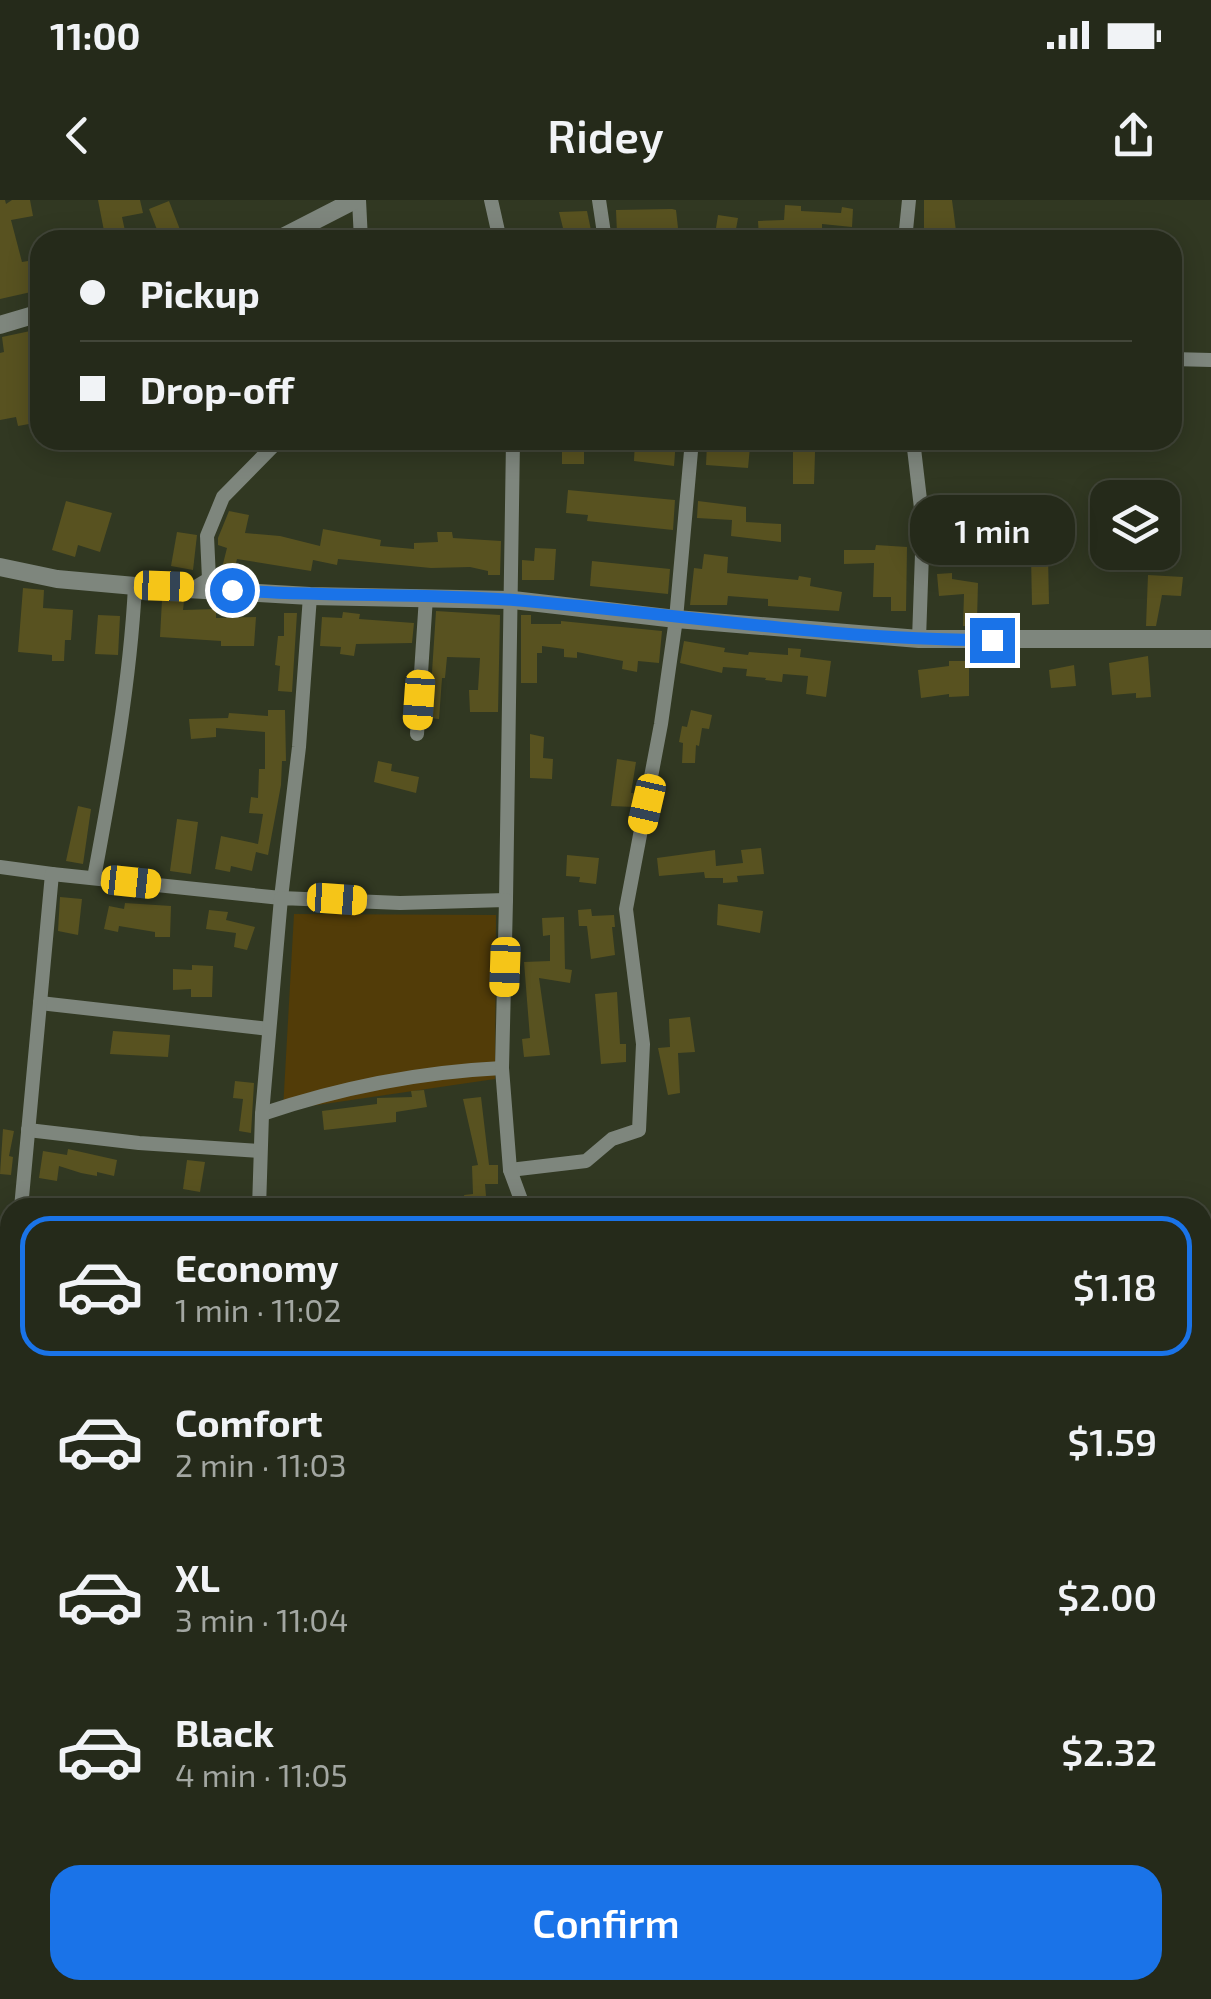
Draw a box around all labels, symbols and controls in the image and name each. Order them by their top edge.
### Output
text: 11:00 [50,12,141,58]
icon: back [50,108,105,163]
text: Ridey [547,108,664,162]
icon: share [1106,108,1161,163]
text: Pickup [140,270,260,316]
text: Drop-off [140,366,294,412]
map controls [1090,480,1180,570]
button: layers [1090,480,1180,570]
callout: 1 min [910,495,1074,565]
text: 1 min [955,511,1030,549]
route start [210,568,255,613]
car [133,570,195,602]
route end [970,618,1015,663]
car [402,669,436,731]
car [626,771,668,837]
car [100,864,162,900]
car [306,882,368,916]
car [489,936,521,998]
icon: car [55,1241,145,1331]
text: Economy [175,1244,339,1290]
text: $1.18 [1073,1263,1157,1309]
text: 1 min · 11:02 [175,1290,342,1328]
icon: car [55,1396,145,1486]
text: Comfort [175,1399,323,1445]
text: $1.59 [1067,1418,1157,1464]
text: 2 min · 11:03 [175,1445,347,1483]
icon: car [55,1551,145,1641]
text: XL [175,1554,220,1600]
text: $2.00 [1057,1573,1157,1619]
text: 3 min · 11:04 [175,1600,348,1638]
icon: car [55,1706,145,1796]
text: Black [175,1709,274,1755]
text: $2.32 [1061,1728,1157,1774]
text: 4 min · 11:05 [175,1755,348,1793]
button: Confirm [50,1865,1162,1980]

